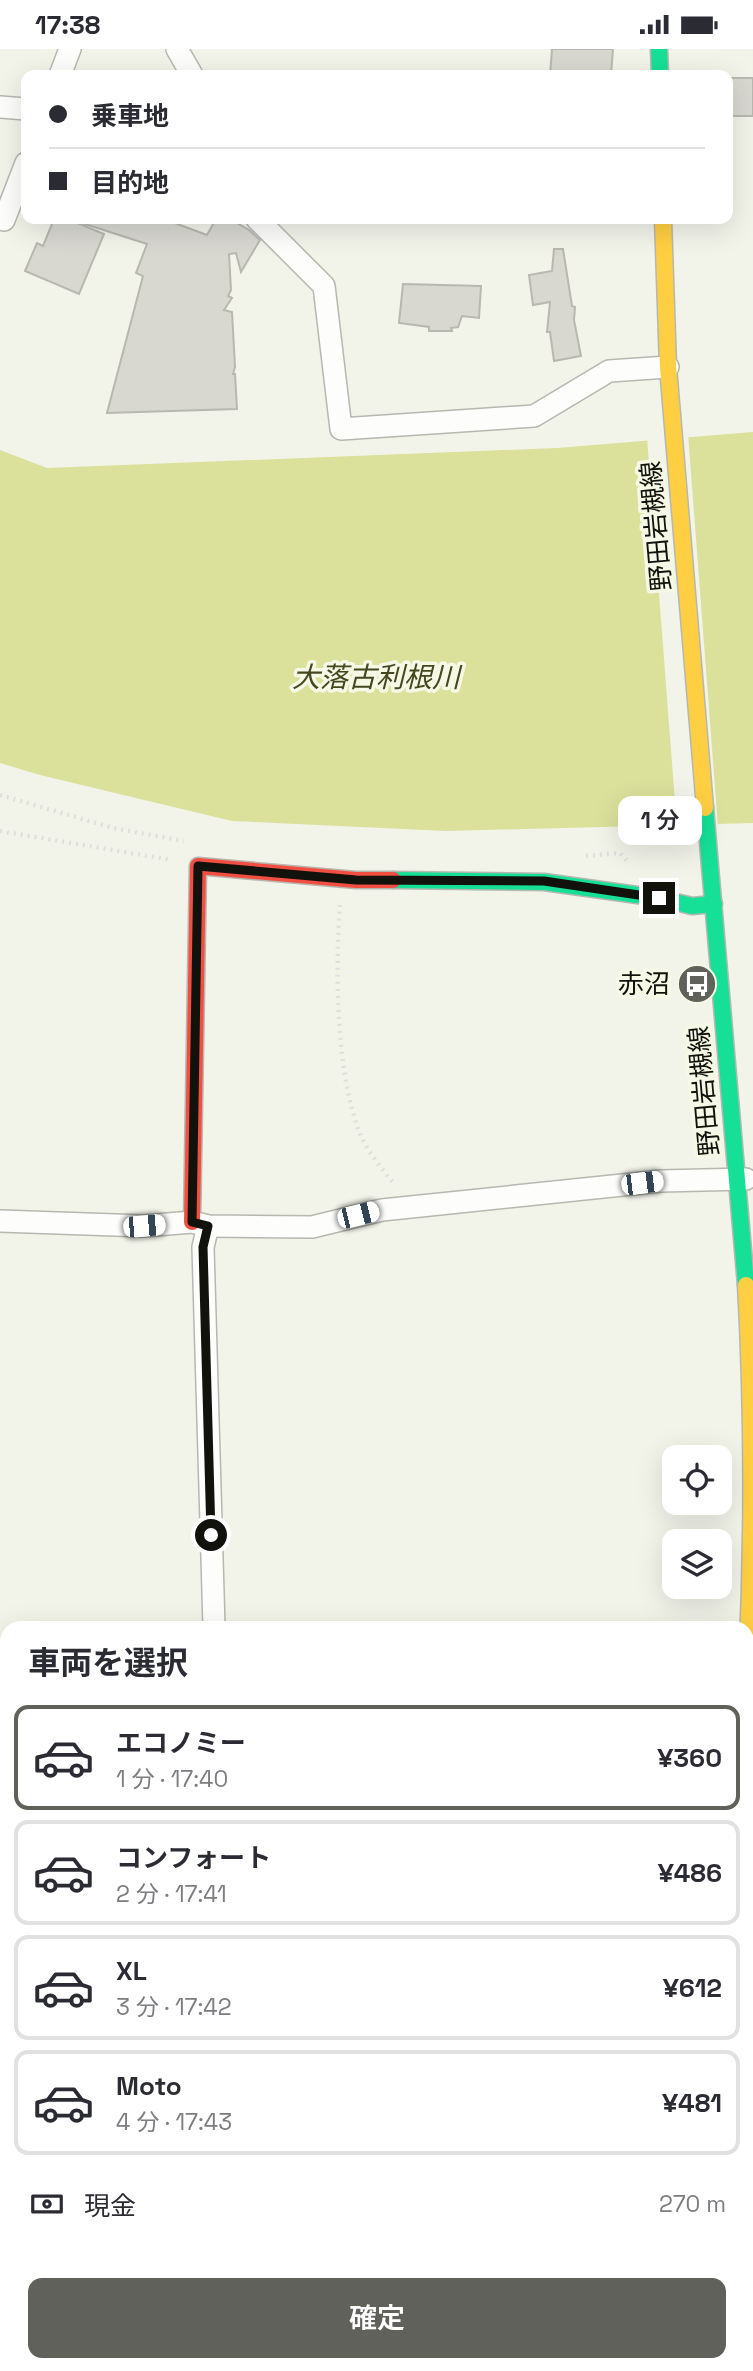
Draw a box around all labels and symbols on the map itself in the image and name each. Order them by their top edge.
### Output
street label: 野田岩槻線 [633,460,679,592]
water label: 大落古利根川 [292,659,463,695]
callout: 1 分 [617,797,701,845]
route end [643,882,675,914]
bus stop icon: 赤沼 [676,963,718,1005]
place label: 赤沼 [618,967,670,1001]
street label: 野田岩槻線 [681,1025,727,1157]
car [620,1170,665,1196]
car [336,1200,381,1230]
car [123,1214,166,1238]
route start [195,1519,227,1551]

